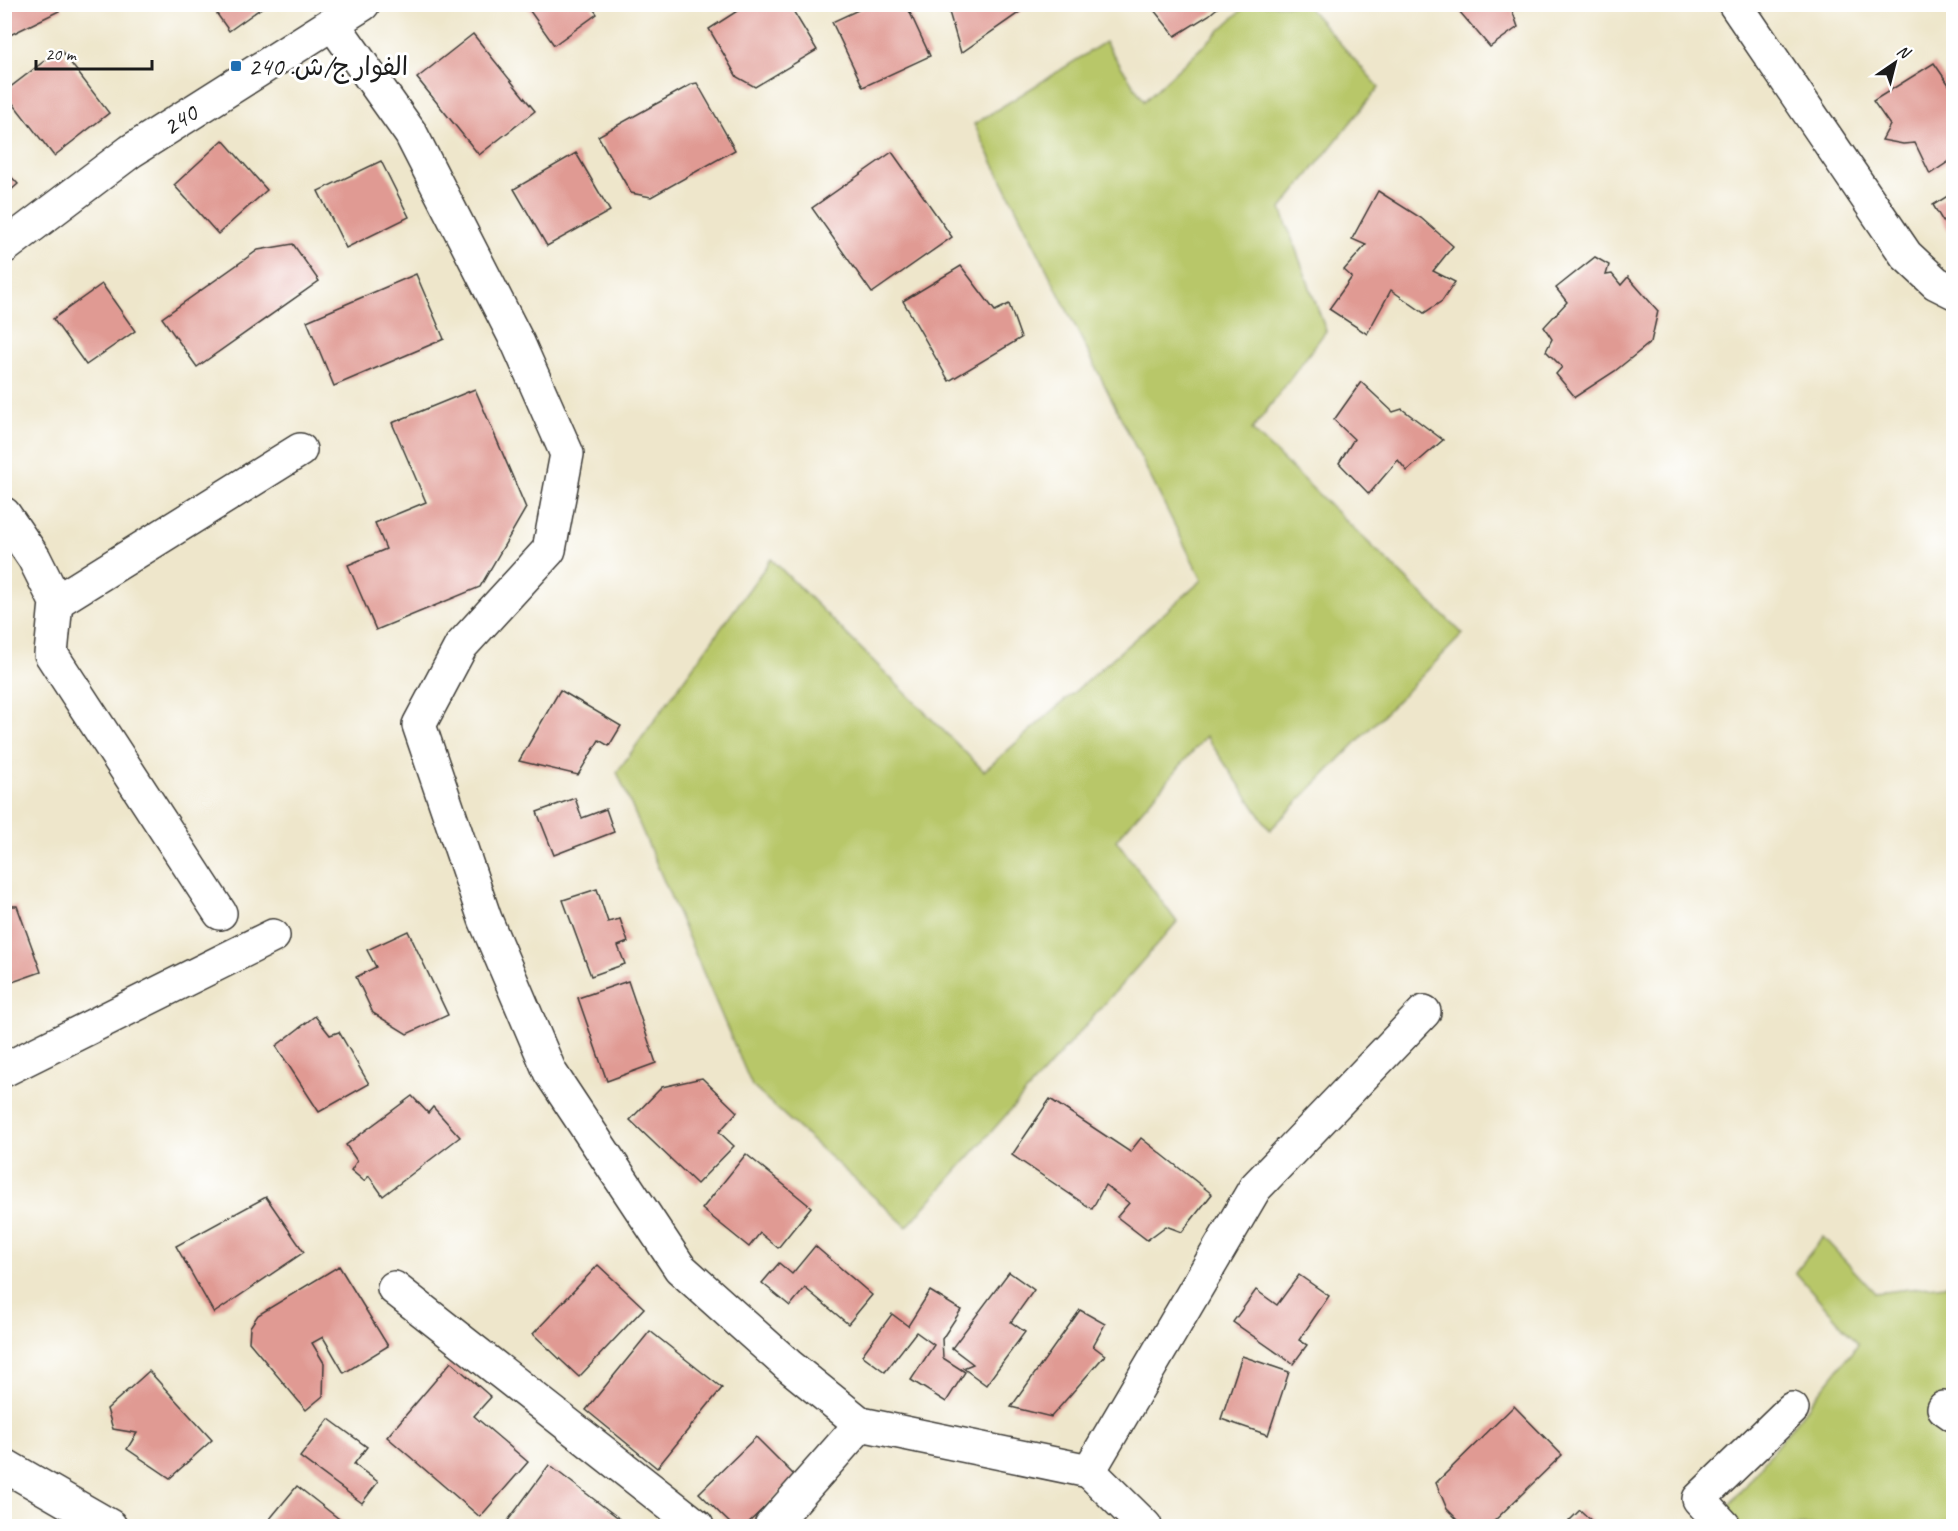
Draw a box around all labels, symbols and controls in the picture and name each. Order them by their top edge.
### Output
scale bar [36,33,152,71]
north arrow [1865,33,1925,93]
text: N [1893,40,1915,64]
text: 20 m [45,43,78,65]
place label: الفوار ج/ش. 240 [248,50,408,84]
marker: الفوار ج/ش. 240 [229,59,243,73]
street label: 240 [156,95,206,143]

